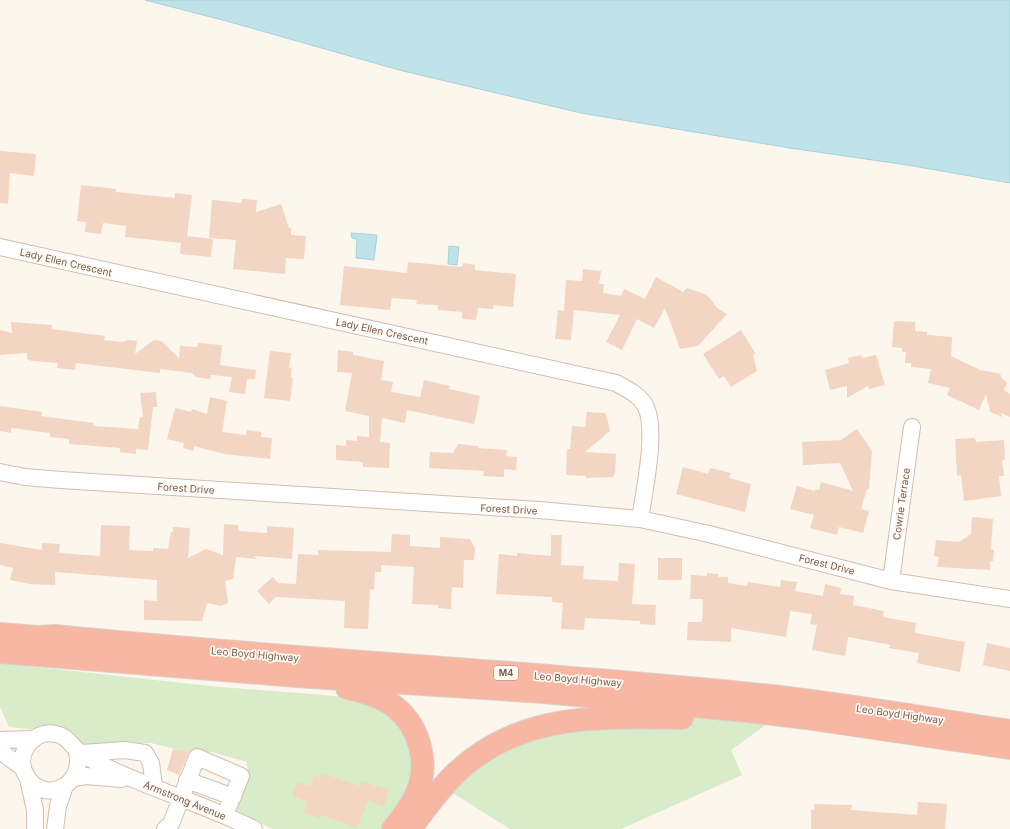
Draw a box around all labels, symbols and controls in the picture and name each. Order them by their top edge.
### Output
street label: Lady Ellen Crescent [19,246,114,279]
street label: Lady Ellen Crescent [335,315,430,347]
street label: Cowrie Terrace [890,467,912,541]
street label: Forest Drive [157,480,215,496]
street label: Forest Drive [480,502,538,516]
street label: Forest Drive [798,551,856,577]
street label: Leo Boyd Highway [211,644,300,664]
road number: M4 [494,666,518,680]
street label: Leo Boyd Highway [534,669,623,689]
street label: Leo Boyd Highway [856,702,945,726]
street label: Armstrong Avenue [142,778,228,822]

